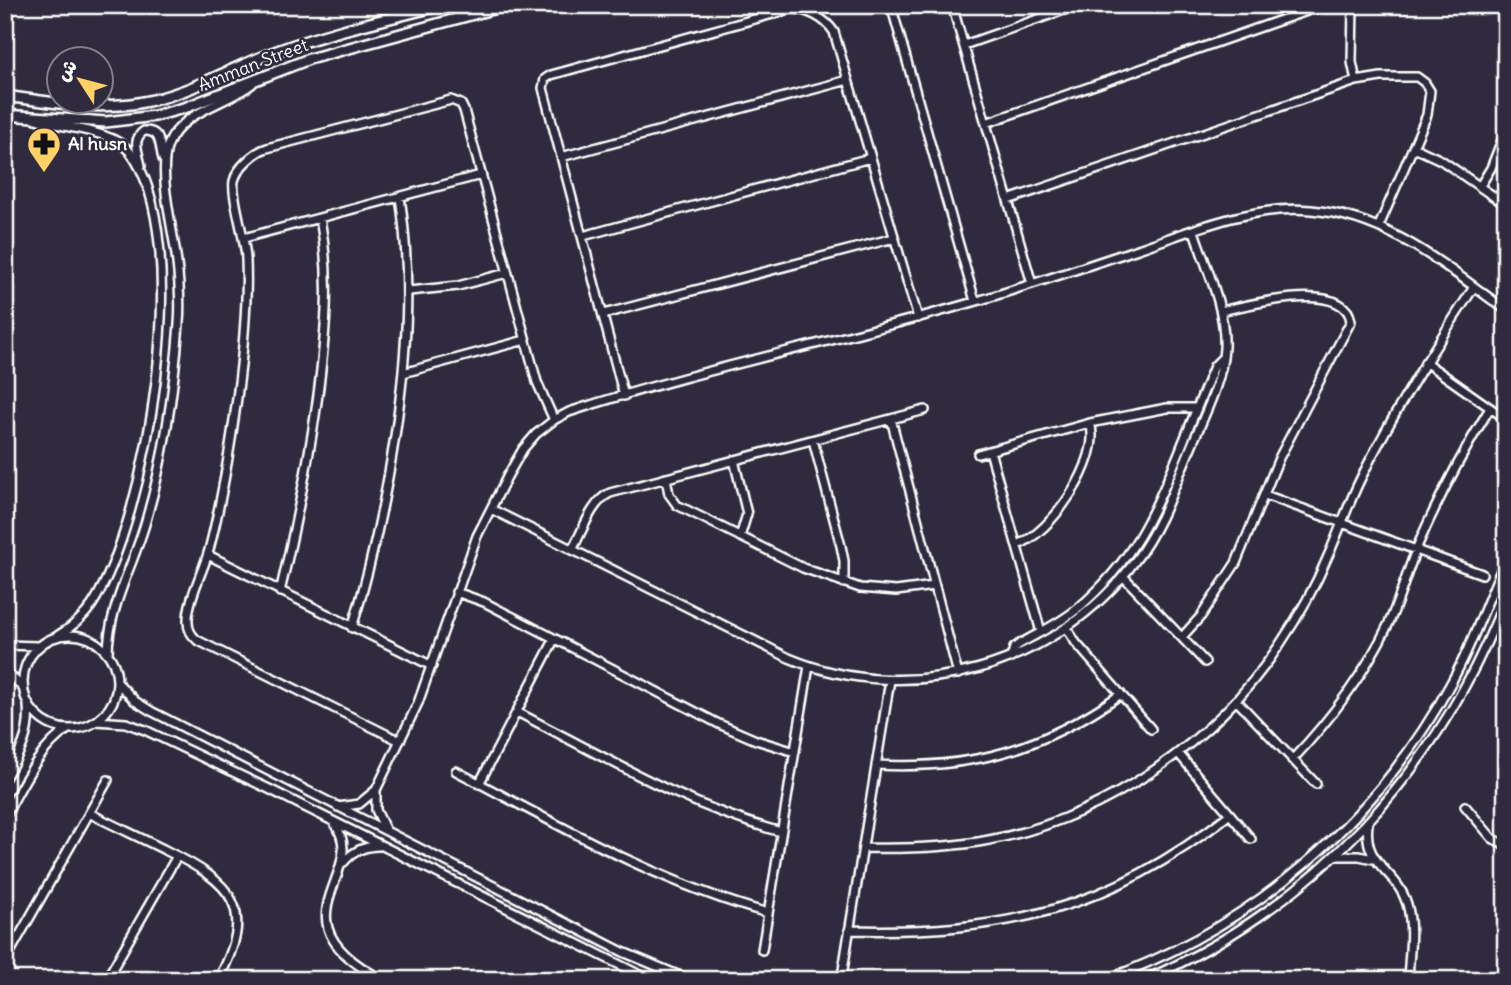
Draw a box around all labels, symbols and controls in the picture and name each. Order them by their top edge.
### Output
street label: Amman Street [194,33,311,96]
north arrow [46,46,116,116]
text: ش [50,54,82,86]
pharmacy icon: Al husn [25,125,63,174]
place label: Al husn [68,132,128,155]

